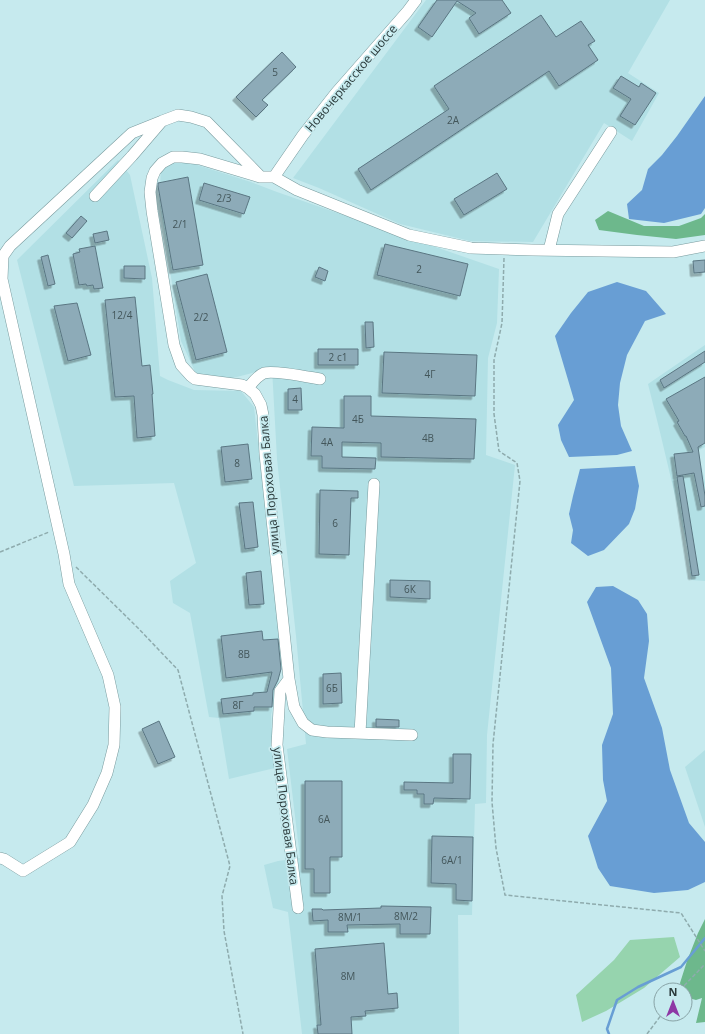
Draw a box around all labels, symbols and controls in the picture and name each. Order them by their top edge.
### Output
street label: Новочеркасское шоссе [301,21,401,135]
house number: 5 [272,65,278,79]
house number: 2А [447,113,460,127]
house number: 2/3 [216,191,232,205]
house number: 2/1 [172,217,188,231]
house number: 2 [416,262,422,276]
house number: 12/4 [112,308,133,322]
house number: 2/2 [193,310,209,324]
house number: 2 с1 [329,350,347,364]
house number: 4Г [425,367,435,381]
house number: 4 [292,392,298,406]
house number: 4Б [352,412,364,426]
street label: улица Пороховая Балка [254,415,284,555]
house number: 4В [422,431,434,445]
house number: 4А [321,435,334,449]
house number: 8 [234,456,240,470]
house number: 6 [332,516,338,530]
house number: 6К [404,582,417,596]
house number: 8В [238,647,250,661]
house number: 6Б [326,681,338,695]
house number: 8Г [233,698,243,712]
street label: улица Пороховая Балка [269,746,303,886]
house number: 6А [318,812,331,826]
house number: 6А/1 [441,853,463,867]
house number: 8М/2 [394,909,418,923]
house number: 8М/1 [338,910,362,924]
house number: 8М [341,969,355,983]
north arrow [653,982,693,1022]
text: N [669,984,677,999]

